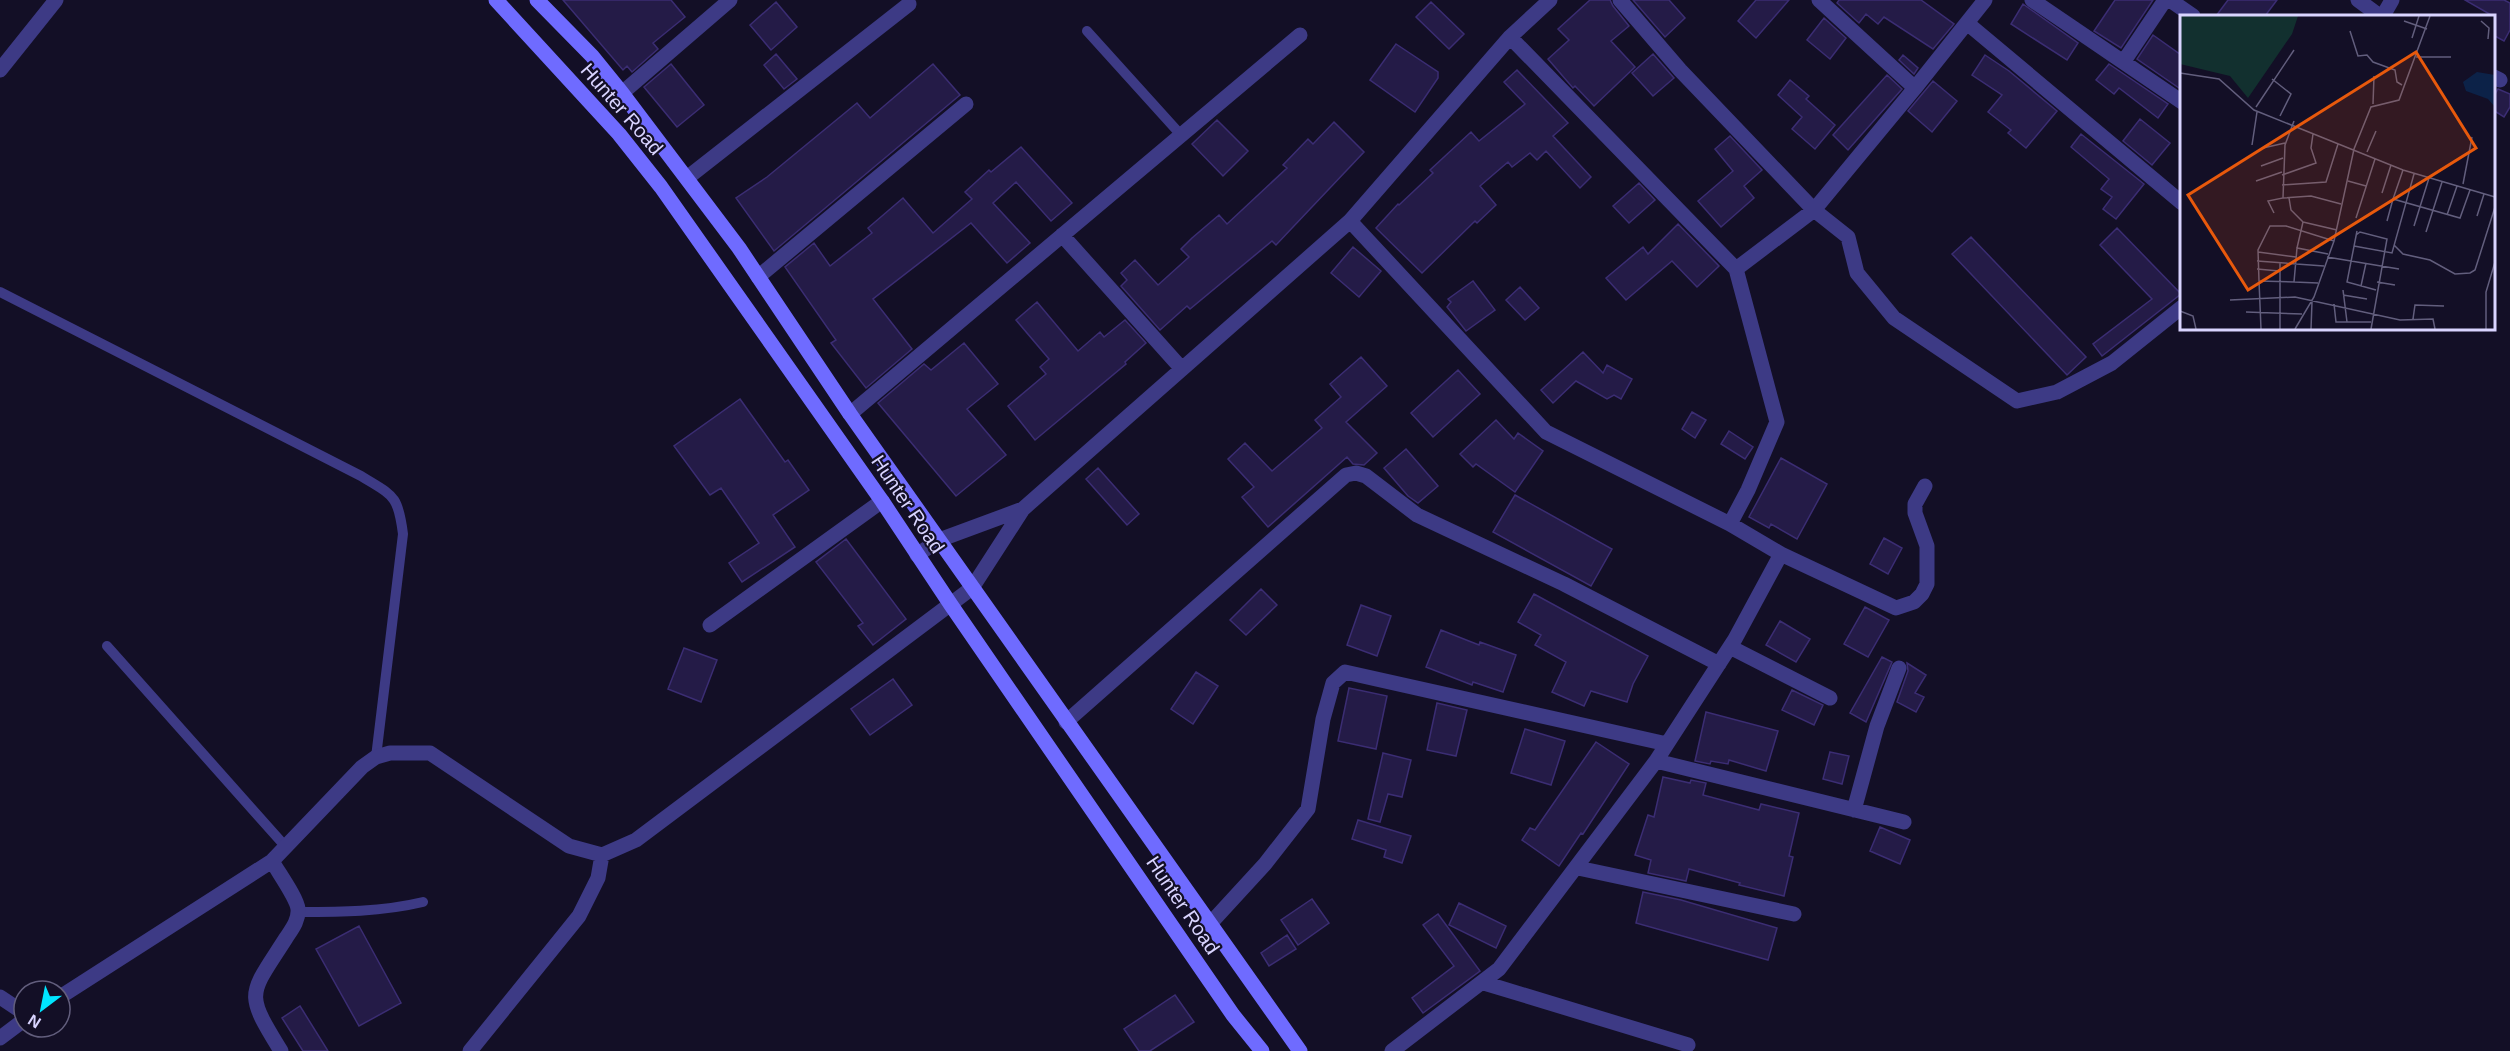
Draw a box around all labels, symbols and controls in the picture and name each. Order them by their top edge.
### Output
inset map [2180,15,2495,330]
street label: Hunter Road [576,59,668,159]
street label: Hunter Road [867,451,949,557]
street label: Hunter Road [1142,852,1224,958]
north arrow [12,979,72,1039]
text: N [25,1011,44,1032]

